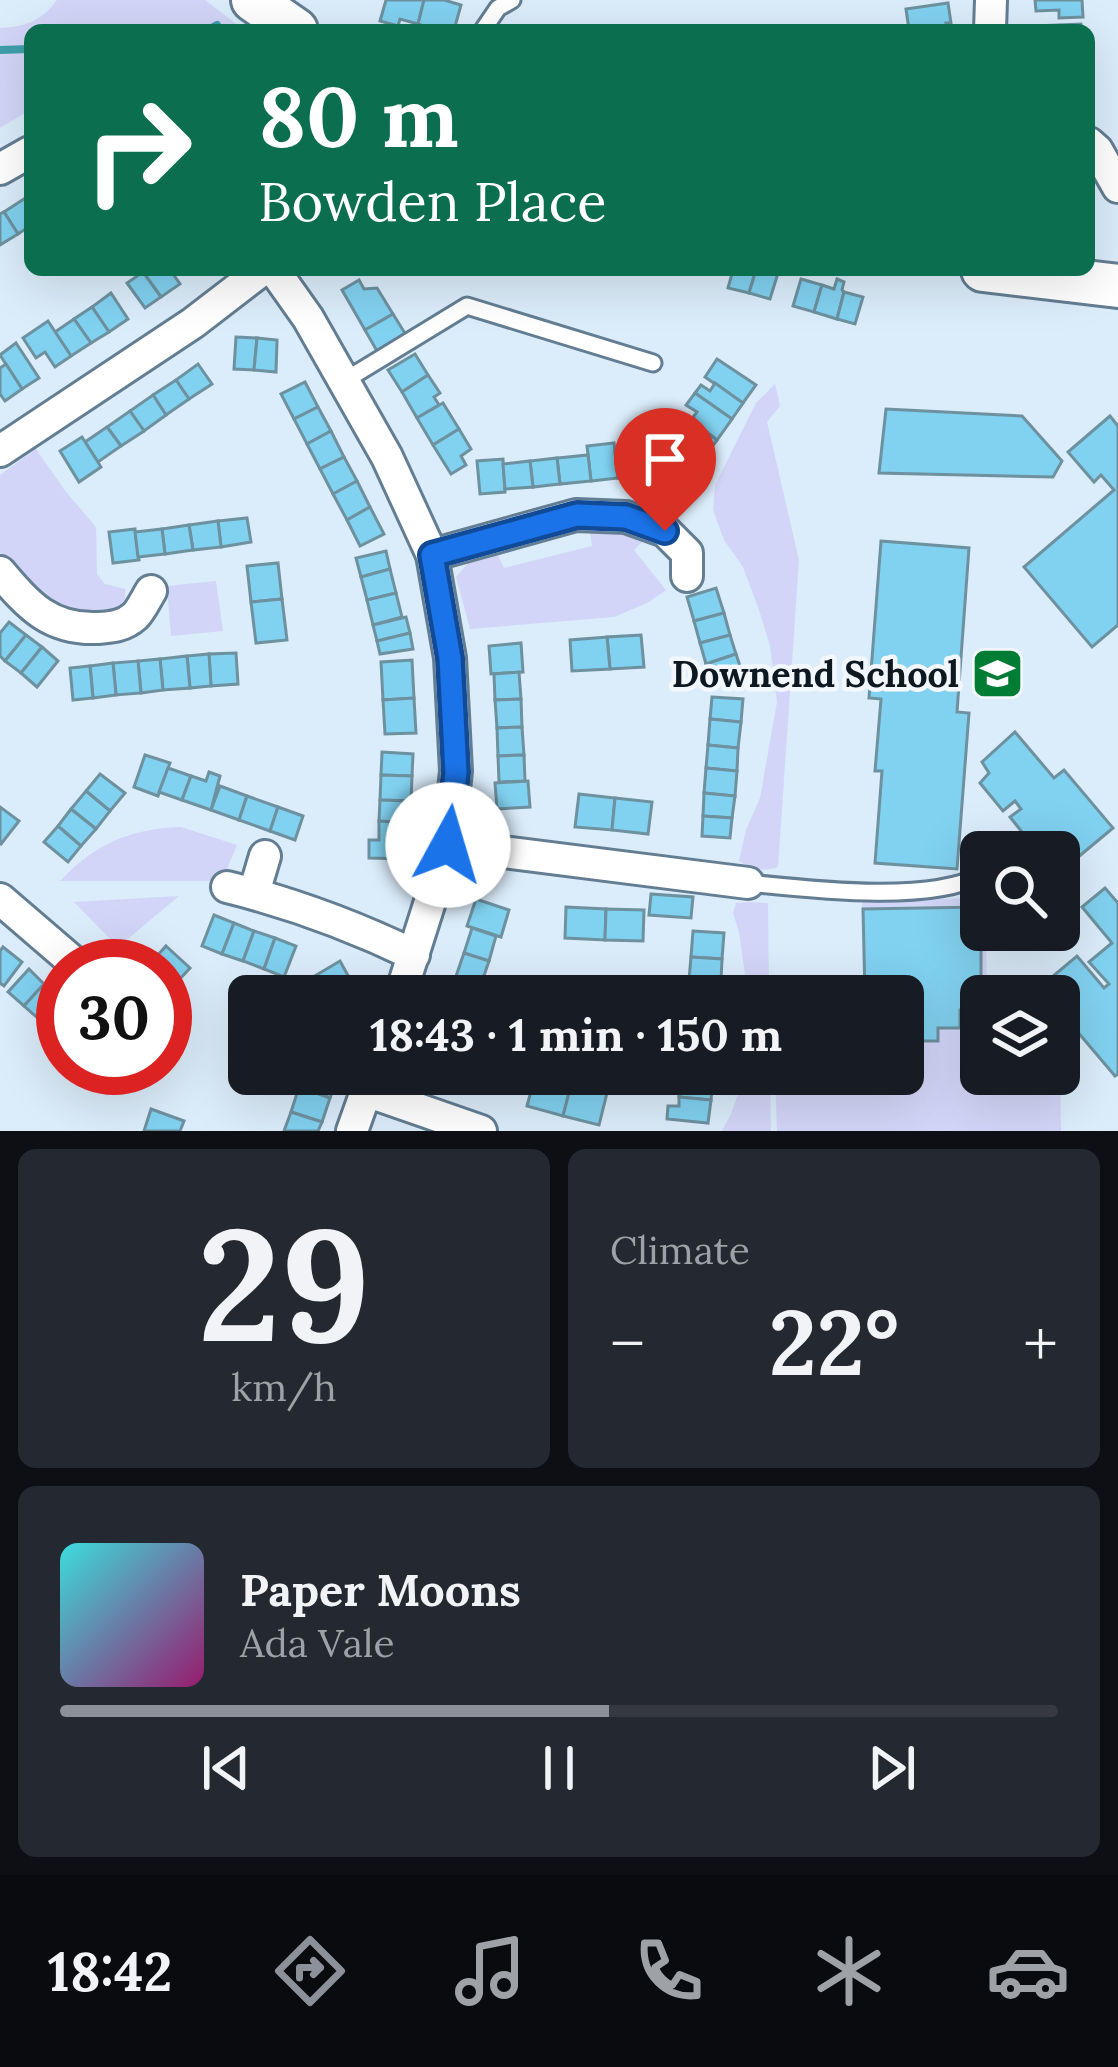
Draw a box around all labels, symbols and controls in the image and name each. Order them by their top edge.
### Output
text: 80 m [258,62,459,170]
icon: right [60,72,216,228]
text: Bowden Place [258,167,606,236]
pin [614,408,716,531]
icon: arrive [632,426,698,492]
school or university icon: Downend School [970,646,1026,702]
place label: Downend School [672,651,959,697]
position arrow [385,782,511,908]
map controls [960,831,1080,1095]
button: search [960,831,1080,951]
speed limit sign: 30 [36,939,192,1095]
button: layers [960,975,1080,1095]
text: 18:43 · 1 min · 150 m [370,1006,782,1063]
text: 29 [197,1184,371,1384]
text: Climate [610,1225,750,1275]
text: 22° [769,1284,899,1400]
text: − [610,1301,645,1385]
text: + [1023,1301,1058,1385]
text: km/h [231,1362,337,1412]
text: Paper Moons [240,1561,521,1618]
text: Ada Vale [240,1618,395,1668]
icon: previous [193,1735,259,1801]
icon: pause [526,1735,592,1801]
icon: next [859,1735,925,1801]
icon: directions [268,1929,352,2013]
icon: music [448,1929,532,2013]
icon: phone [627,1929,711,2013]
icon: climate [807,1929,891,2013]
icon: car [986,1929,1070,2013]
text: 18:42 [48,1937,172,2006]

